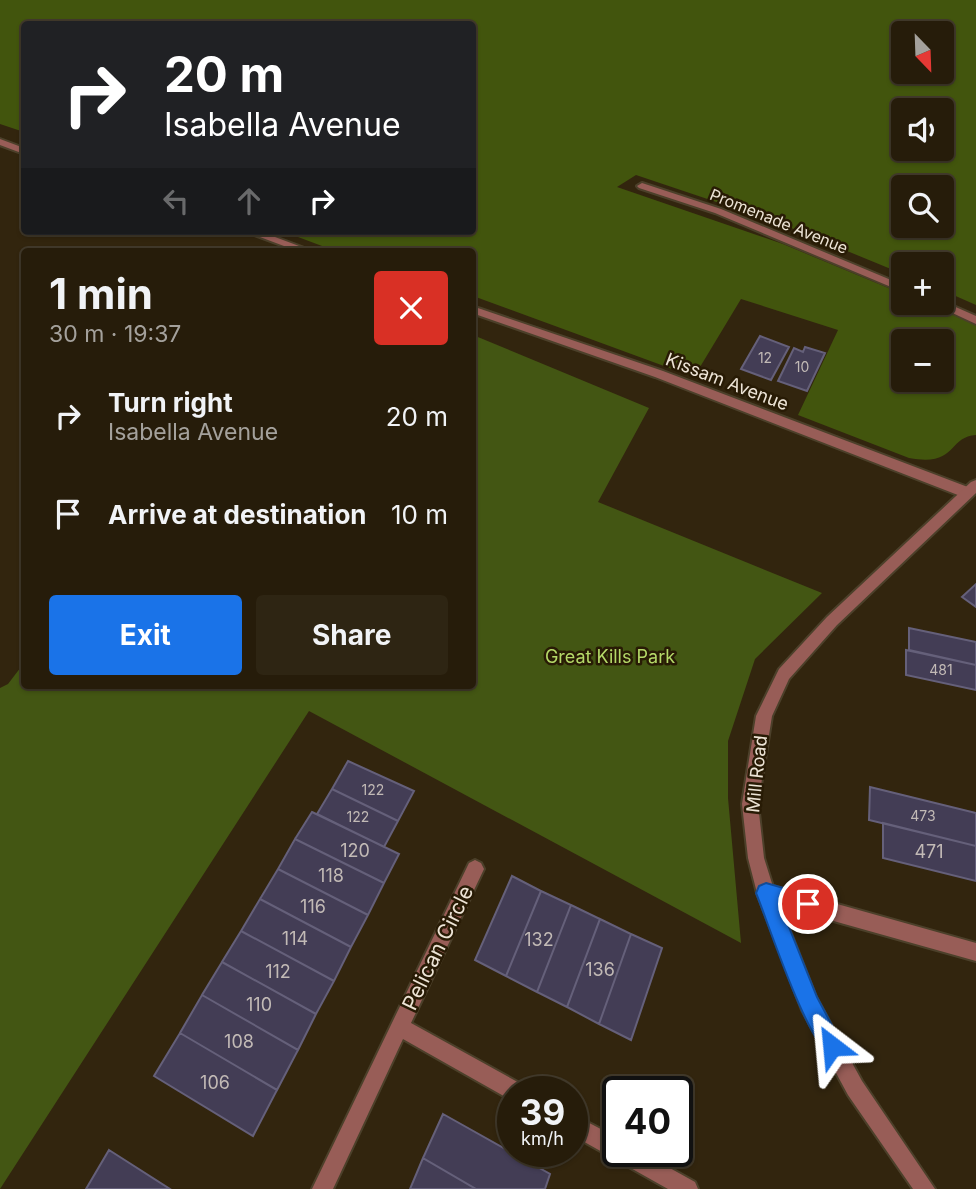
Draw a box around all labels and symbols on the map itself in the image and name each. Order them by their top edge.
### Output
north arrow [891,21,954,84]
street label: Promenade Avenue [707,184,851,258]
street label: Kissam Avenue [663,348,792,415]
house number: 12 [758,349,772,366]
house number: 10 [795,358,809,375]
park label: Great Kills Park [545,646,675,667]
house number: 481 [929,661,953,678]
street label: Mill Road [742,734,771,814]
house number: 122 [362,781,384,798]
house number: 473 [910,807,936,824]
house number: 122 [347,808,369,825]
house number: 120 [340,840,370,861]
house number: 471 [914,841,944,862]
house number: 118 [318,865,344,886]
pin [778,874,838,934]
street label: Pelican Circle [397,881,478,1014]
house number: 116 [300,896,326,917]
house number: 114 [282,928,308,949]
house number: 132 [524,929,554,950]
house number: 136 [585,959,615,980]
house number: 112 [265,961,291,982]
house number: 110 [246,994,272,1015]
position arrow [795,1009,869,1083]
house number: 108 [224,1031,254,1052]
house number: 106 [200,1072,230,1093]
speed limit sign: 40 [602,1076,693,1167]

